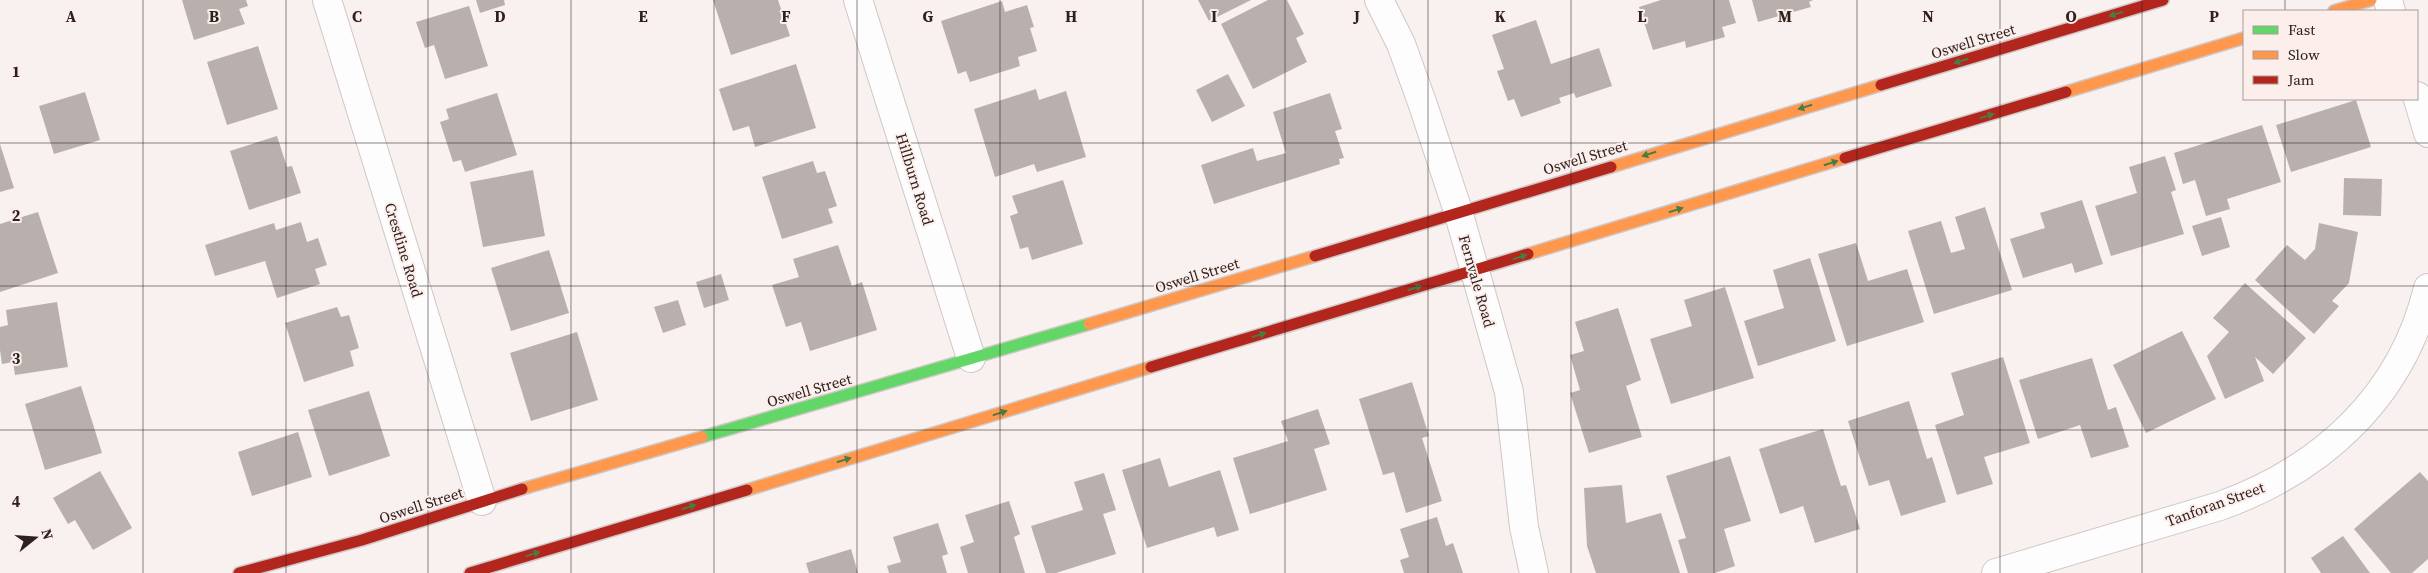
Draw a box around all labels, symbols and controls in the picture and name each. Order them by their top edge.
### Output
text: A [66,5,77,27]
text: B [209,5,220,27]
text: C [352,5,362,27]
text: D [494,5,506,27]
text: E [638,5,648,27]
text: F [781,5,791,27]
text: G [923,5,934,27]
text: H [1065,5,1077,27]
text: I [1211,5,1217,27]
text: J [1353,5,1360,27]
text: K [1494,5,1506,27]
text: L [1637,5,1647,27]
text: M [1778,5,1792,27]
text: N [1922,5,1934,27]
text: O [2065,5,2077,27]
text: P [2209,5,2219,27]
one-way arrow [2109,10,2124,18]
legend [2243,10,2418,100]
street label: Oswell Street [1928,18,2018,64]
text: Fast [2288,19,2315,40]
text: Slow [2288,44,2320,65]
one-way arrow [1953,57,1968,65]
text: 1 [12,60,20,82]
text: Jam [2287,69,2315,90]
one-way arrow [1797,104,1812,112]
one-way arrow [1979,111,1994,119]
street label: Hillburn Road [891,130,939,228]
street label: Oswell Street [1540,134,1630,180]
one-way arrow [1642,150,1657,158]
one-way arrow [1824,158,1839,166]
street label: Crestline Road [380,200,428,300]
text: 2 [12,204,21,226]
one-way arrow [1668,205,1683,213]
street label: Fernvale Road [1454,232,1500,330]
street label: Oswell Street [1152,252,1242,298]
one-way arrow [1513,252,1528,260]
one-way arrow [1407,284,1422,292]
one-way arrow [1252,331,1267,339]
text: 3 [12,347,21,369]
street label: Oswell Street [764,368,854,412]
one-way arrow [993,409,1008,417]
one-way arrow [837,456,852,463]
street label: Tanforan Street [2163,476,2267,532]
street label: Oswell Street [376,482,466,528]
text: 4 [12,490,21,512]
one-way arrow [681,502,696,510]
north arrow [10,513,60,563]
text: N [36,526,58,542]
one-way arrow [526,549,541,557]

